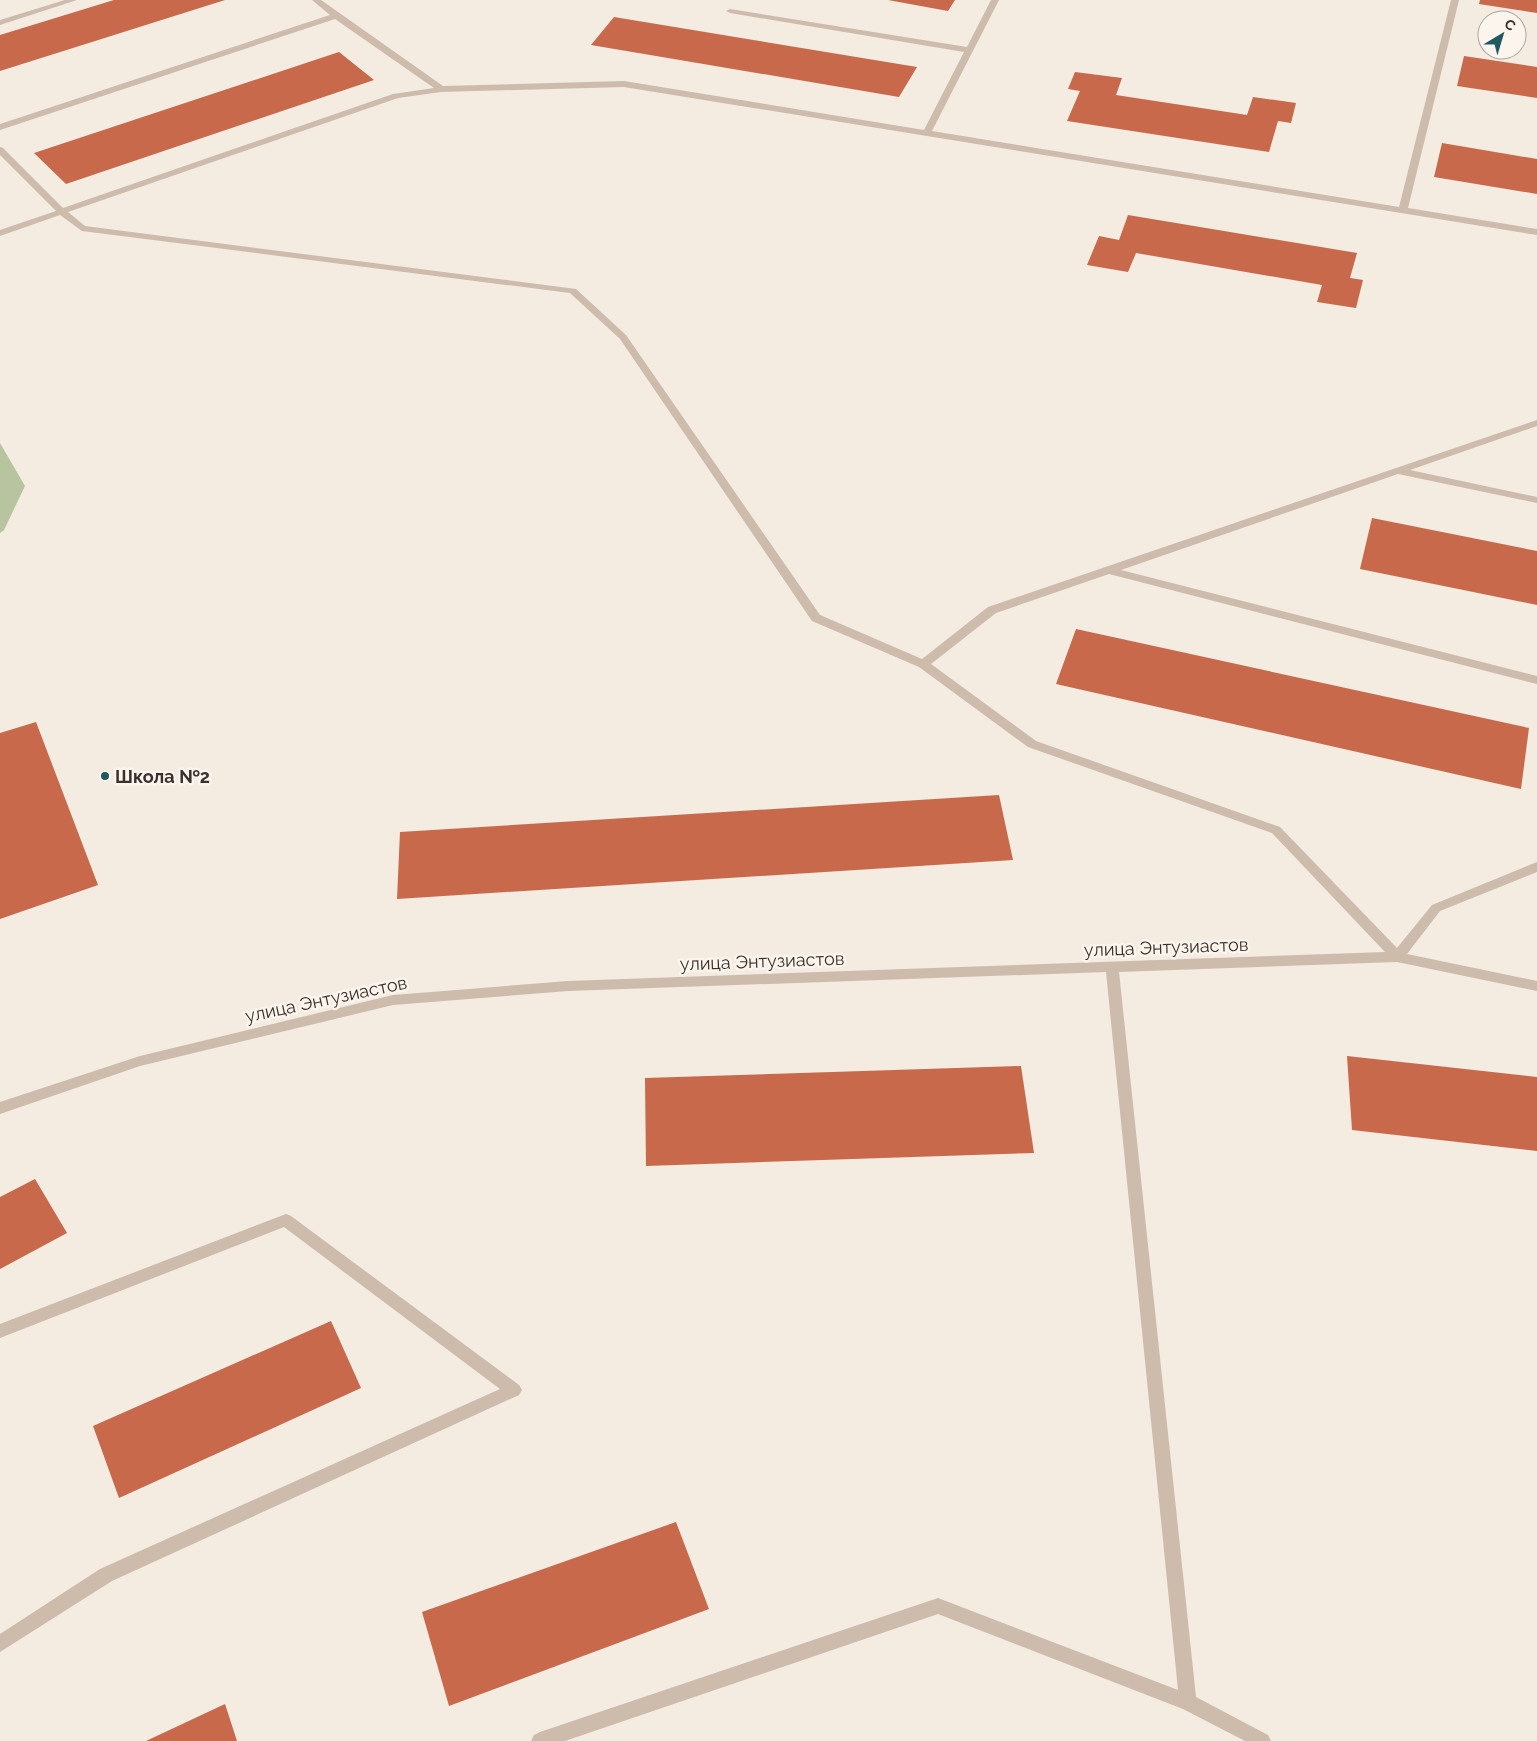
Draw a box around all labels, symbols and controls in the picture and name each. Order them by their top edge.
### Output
north arrow [1477,10,1527,60]
text: С [1501,15,1519,34]
place label: Школа №2 [115,766,210,787]
marker: Школа №2 [99,770,111,782]
street label: улица Энтузиастов [1083,934,1249,960]
street label: улица Энтузиастов [679,948,845,974]
street label: улица Энтузиастов [243,972,409,1026]

